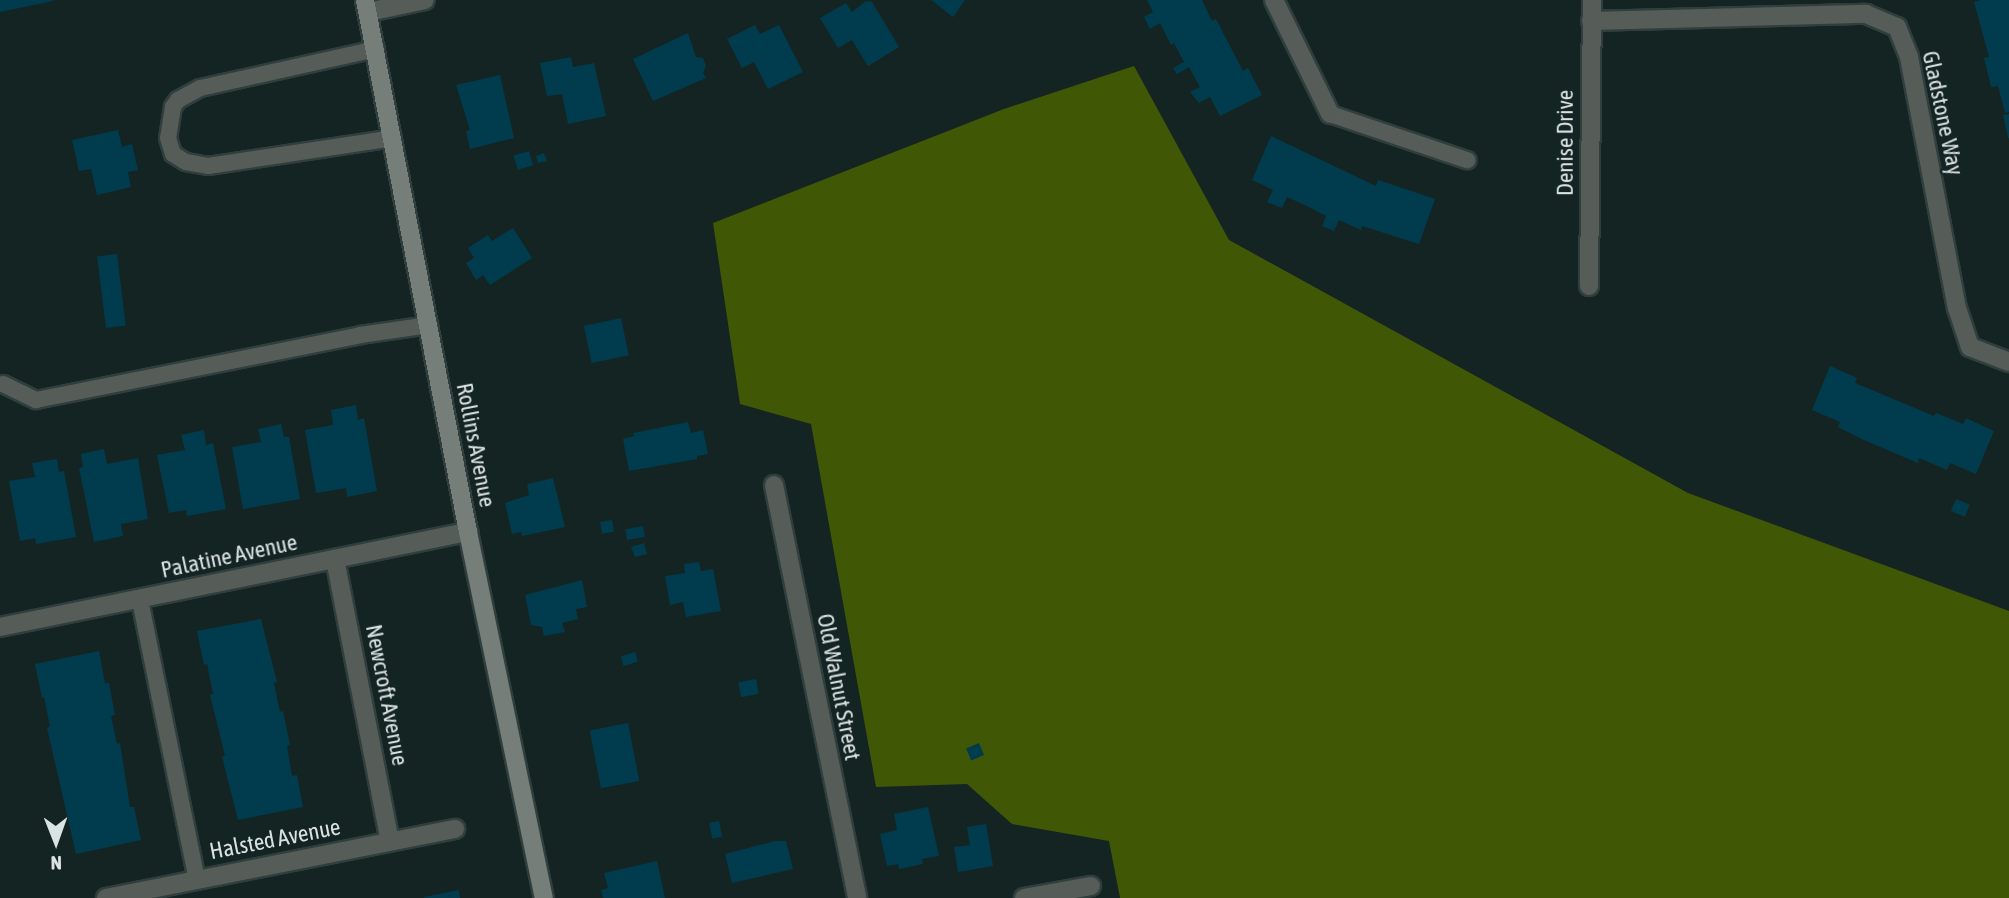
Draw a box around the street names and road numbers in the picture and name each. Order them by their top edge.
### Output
street label: Gladstone Way [1916,48,1970,178]
street label: Denise Drive [1551,90,1579,196]
street label: Rollins Avenue [450,381,502,509]
street label: Palatine Avenue [158,528,300,584]
street label: Old Walnut Street [811,611,867,763]
street label: Newcroft Avenue [360,622,414,768]
street label: Halsted Avenue [207,813,343,865]

